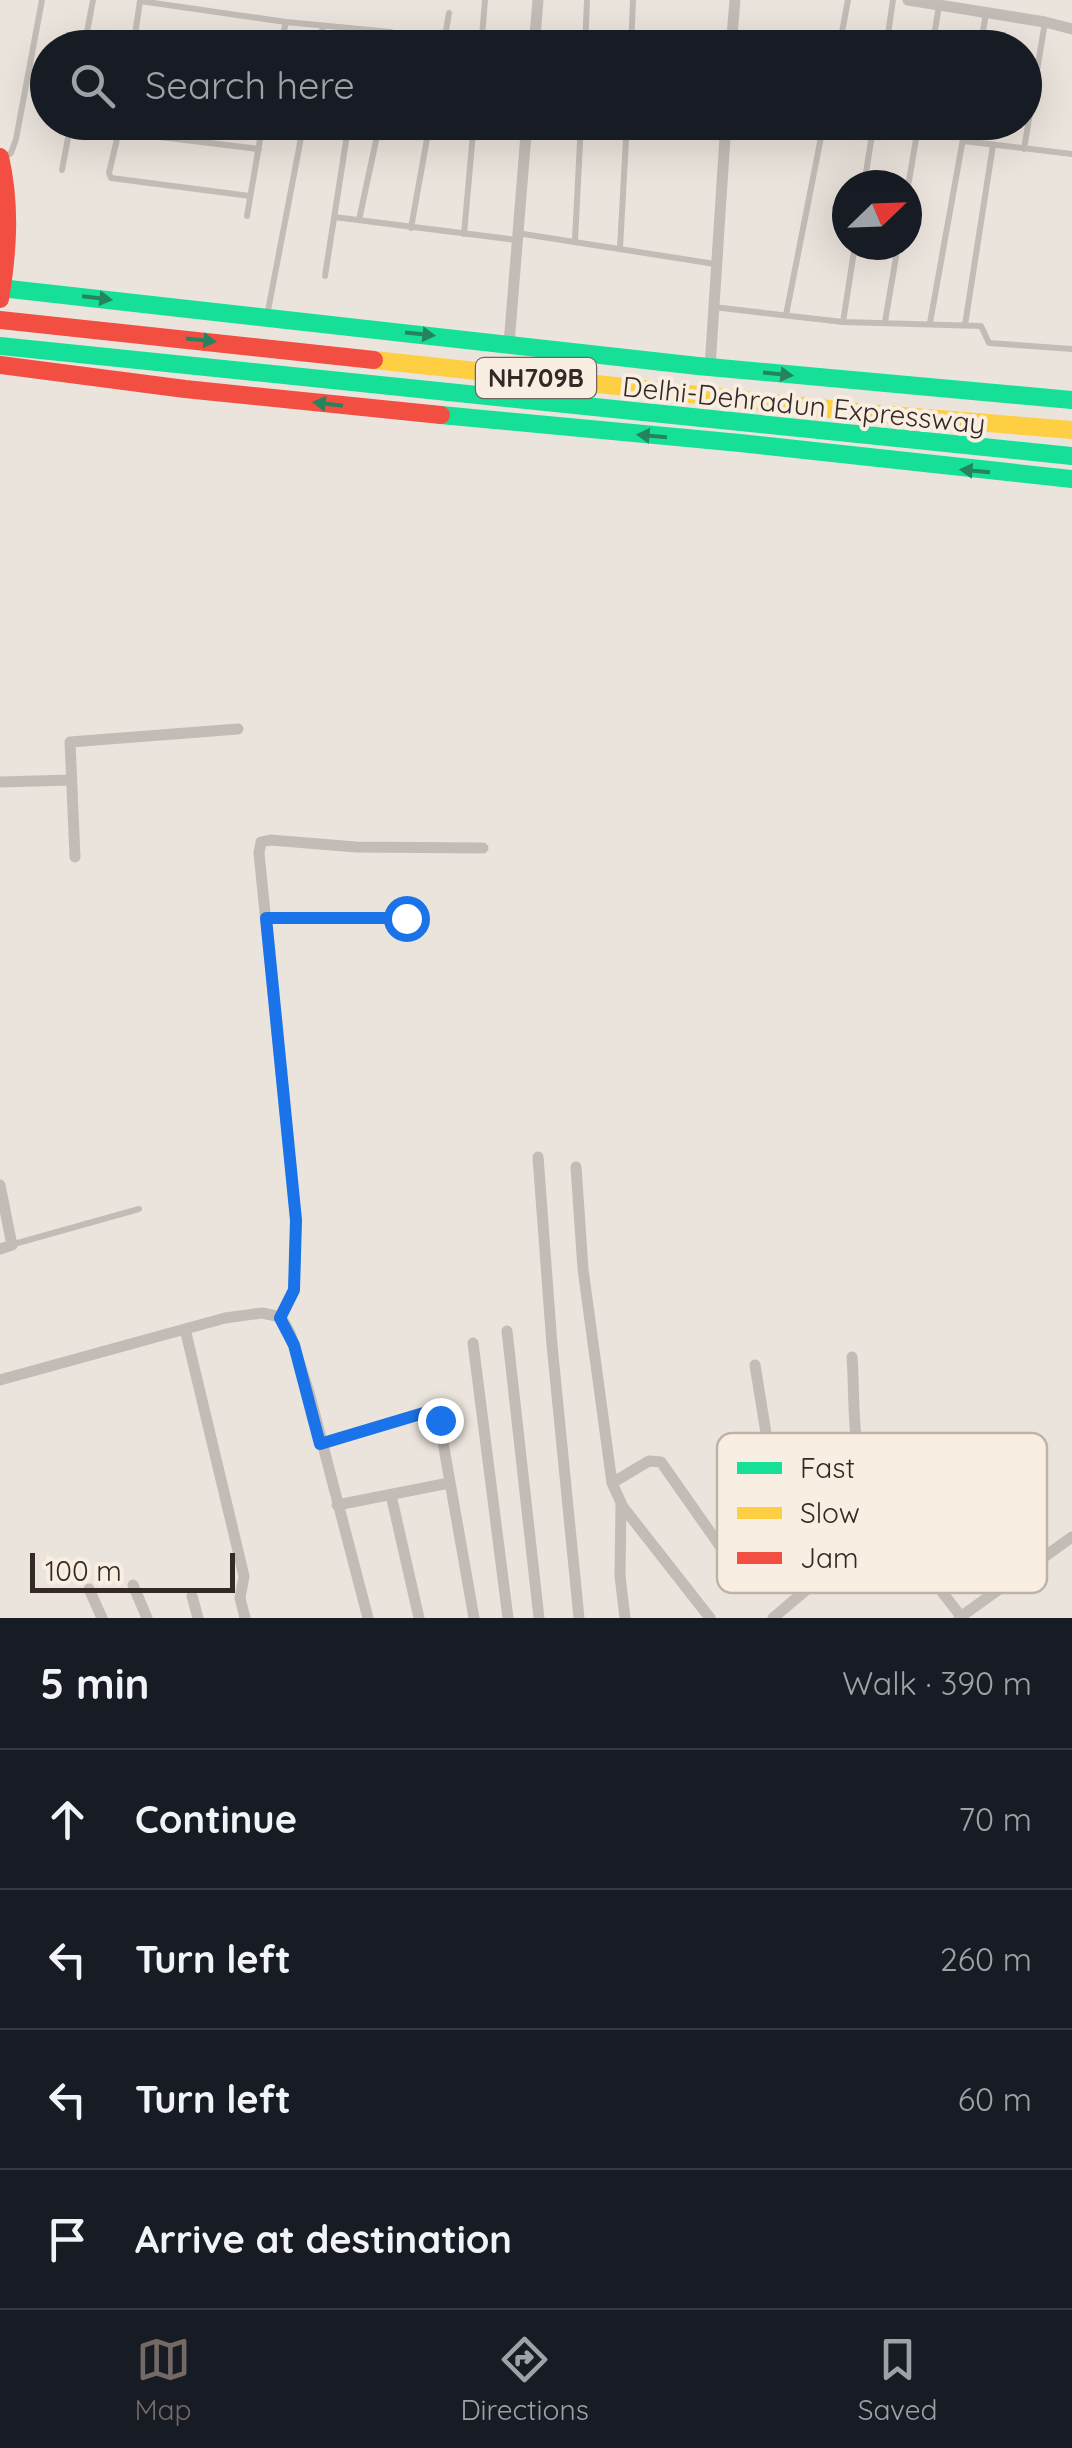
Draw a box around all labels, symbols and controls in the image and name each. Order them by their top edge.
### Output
search box [30,30,1042,140]
icon: search [65,58,120,113]
text: Search here [145,61,355,109]
north arrow [832,170,922,260]
one-way arrow [82,290,113,306]
one-way arrow [405,326,436,342]
one-way arrow [186,332,218,348]
road number: NH709B [476,358,596,398]
one-way arrow [762,366,794,382]
street label: Delhi-Dehradun Expressway [621,368,987,441]
one-way arrow [312,396,344,412]
one-way arrow [635,427,667,443]
one-way arrow [958,462,990,478]
route start [384,896,430,942]
route end [418,1398,464,1444]
legend [717,1433,1047,1593]
text: Fast [800,1450,855,1485]
text: Slow [800,1495,860,1530]
text: Jam [800,1540,859,1575]
scale bar [30,1548,235,1592]
text: 100 m [45,1553,122,1588]
text: 5 min [40,1657,150,1710]
text: Walk · 390 m [842,1663,1032,1703]
icon: ahead [40,1792,95,1847]
text: Continue [135,1795,297,1843]
text: 70 m [959,1799,1032,1839]
icon: left [40,1932,95,1987]
text: Turn left [135,1935,291,1983]
text: 260 m [940,1939,1032,1979]
icon: left [40,2072,95,2127]
text: Turn left [135,2075,291,2123]
text: 60 m [958,2079,1032,2119]
icon: arrive [40,2212,95,2267]
text: Arrive at destination [135,2215,512,2263]
tab: Map [134,2332,192,2427]
tab: Directions [460,2332,589,2427]
tab: Saved [858,2332,938,2427]

